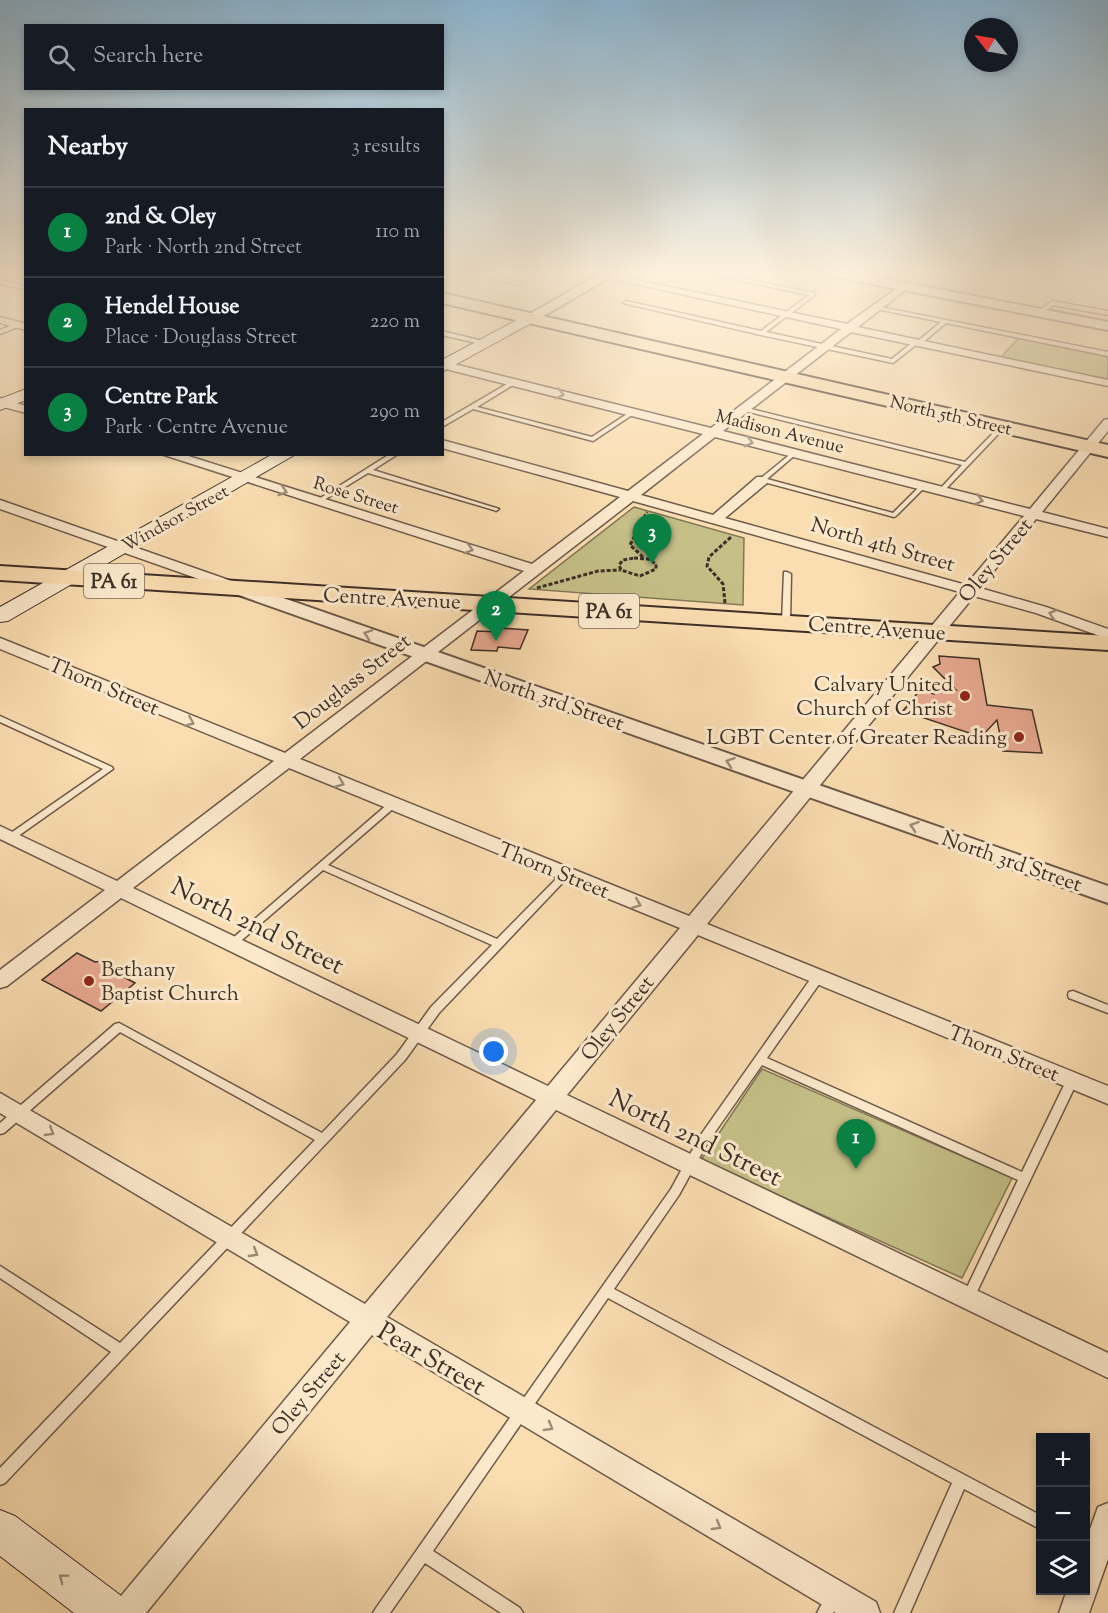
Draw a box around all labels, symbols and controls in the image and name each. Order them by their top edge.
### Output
north arrow [964,18,1018,72]
search box [24,24,444,90]
icon: search [45,41,78,74]
text: Search here [93,41,203,73]
text: Nearby [48,129,128,166]
text: 3 results [351,133,420,162]
text: 2nd & Oley [105,202,216,234]
text: 1 [64,218,71,247]
text: 110 m [375,218,420,247]
text: Park · North 2nd Street [105,234,302,263]
text: Hendel House [105,292,240,324]
text: 2 [63,308,72,337]
text: 220 m [370,308,420,337]
text: Place · Douglass Street [105,324,297,353]
text: Centre Park [105,382,218,414]
one-way arrow [555,387,565,400]
street label: North 5th Street [887,390,1014,444]
text: 3 [63,398,72,427]
text: 290 m [370,398,420,427]
street label: Madison Avenue [713,404,846,461]
text: Park · Centre Avenue [105,414,288,443]
one-way arrow [744,435,754,448]
street label: Rose Street [310,472,401,522]
street label: Windsor Street [118,480,234,560]
one-way arrow [277,484,288,496]
one-way arrow [974,493,984,506]
street label: North 4th Street [807,511,958,581]
street label: Oley Street [952,513,1041,610]
pin: 3 [632,514,672,564]
one-way arrow [463,542,474,554]
road number: PA 61 [84,564,144,598]
street label: Centre Avenue [322,581,461,619]
pin: 2 [476,592,516,641]
road number: PA 61 [579,594,639,628]
one-way arrow [1048,609,1059,621]
street label: Centre Avenue [807,610,947,650]
street label: Douglass Street [288,627,418,738]
one-way arrow [363,629,374,642]
street label: Thorn Street [43,651,163,725]
street label: North 3rd Street [479,664,628,740]
place label: Calvary United Church of Christ [796,671,953,725]
marker: Calvary United Church of Christ [958,689,972,703]
one-way arrow [184,715,195,727]
place label: LGBT Center of Greater Reading [707,724,1007,754]
marker: LGBT Center of Greater Reading [1012,730,1026,744]
one-way arrow [725,756,736,769]
one-way arrow [333,776,344,788]
one-way arrow [909,821,920,834]
street label: North 3rd Street [937,825,1086,901]
street label: Thorn Street [493,836,613,908]
street label: North 2nd Street [164,869,350,985]
one-way arrow [631,897,642,909]
place label: Bethany Baptist Church [101,956,239,1010]
street label: Oley Street [575,970,662,1068]
marker: Bethany Baptist Church [82,974,96,988]
street label: Thorn Street [943,1019,1063,1091]
your location [479,1037,508,1066]
street label: North 2nd Street [602,1081,788,1197]
pin: 1 [836,1120,876,1169]
one-way arrow [44,1125,54,1137]
one-way arrow [248,1246,258,1258]
street label: Pear Street [370,1314,492,1406]
street label: Oley Street [265,1346,354,1443]
one-way arrow [543,1420,553,1431]
map controls [1036,1433,1090,1595]
button: + [1036,1433,1090,1487]
button: − [1036,1487,1090,1541]
one-way arrow [711,1519,721,1530]
button: layers [1036,1541,1090,1595]
one-way arrow [58,1574,69,1585]

